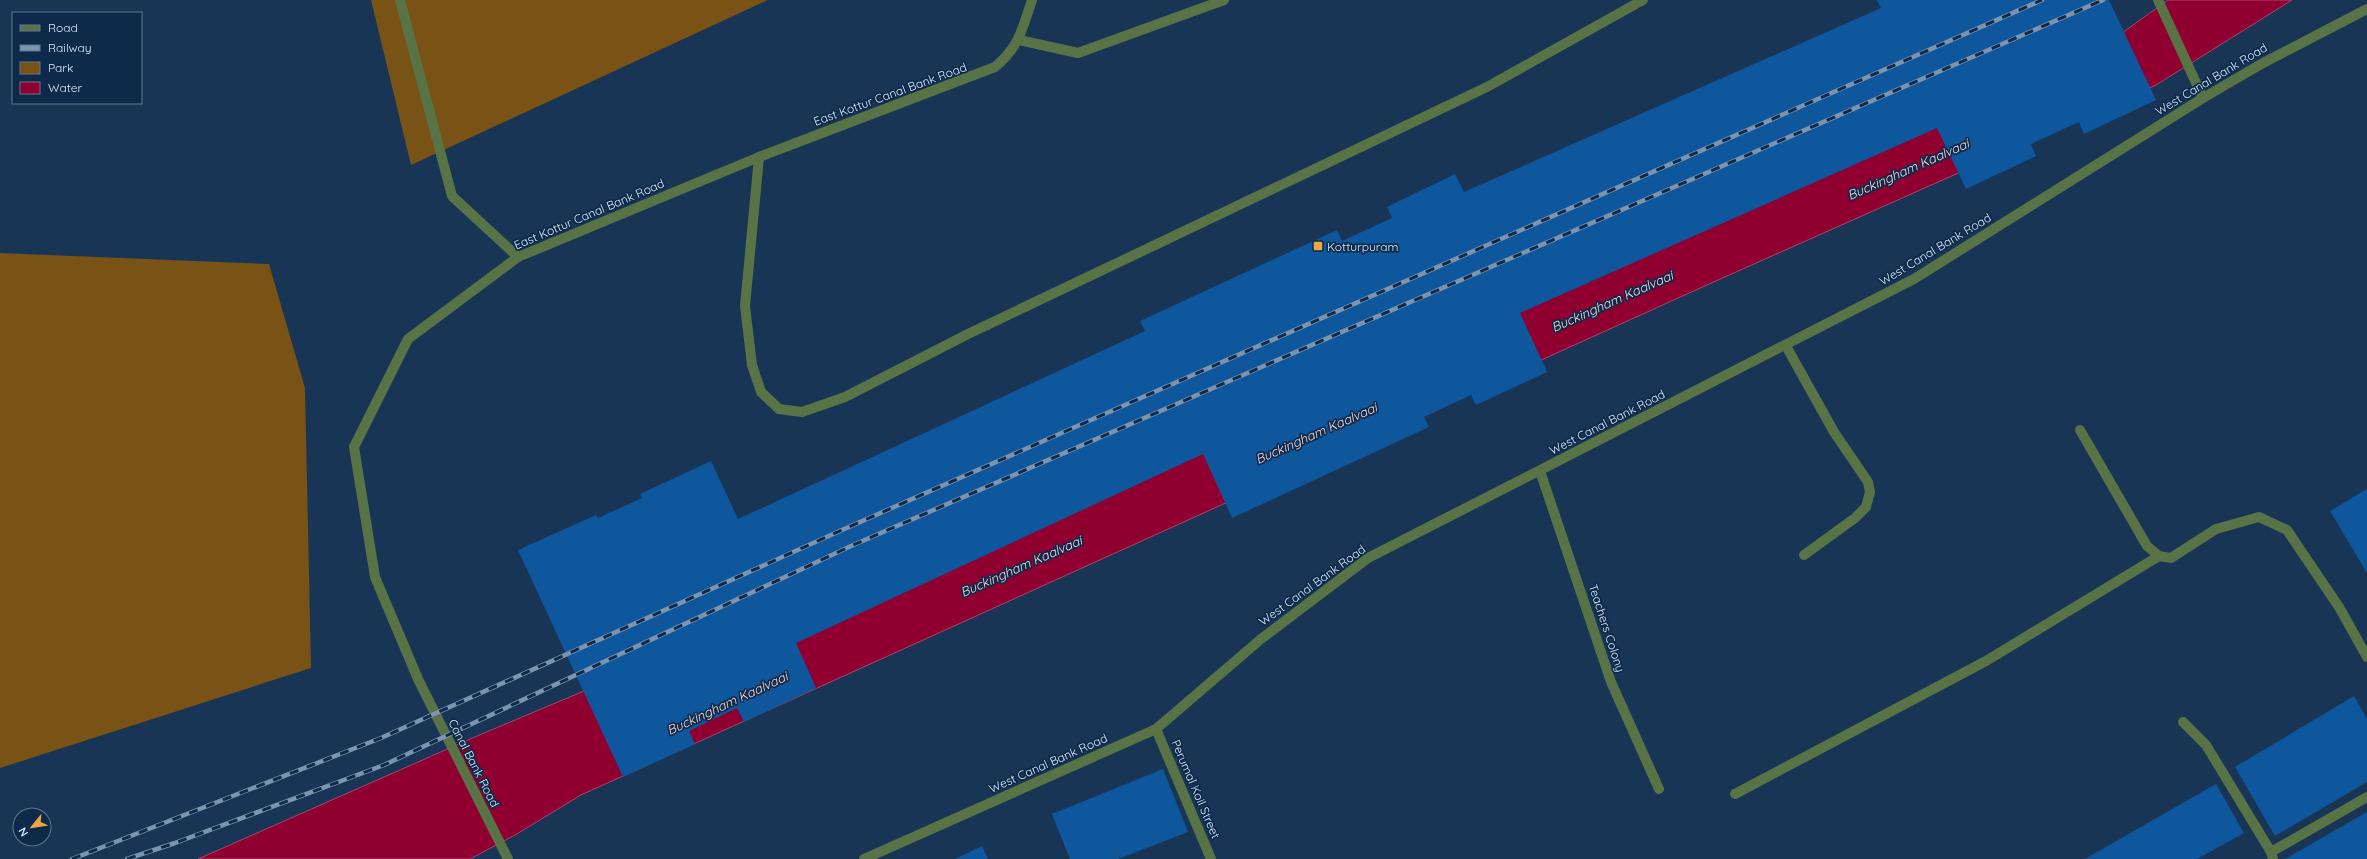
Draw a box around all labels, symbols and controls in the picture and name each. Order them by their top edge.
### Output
legend [12,12,142,104]
text: Road [48,20,78,35]
text: Railway [48,40,92,55]
street label: West Canal Bank Road [2152,40,2270,118]
street label: East Kottur Canal Bank Road [811,59,969,129]
text: Park [48,60,73,75]
text: Water [48,80,83,95]
water label: Buckingham Kaalvaai [1845,134,1973,203]
street label: East Kottur Canal Bank Road [512,175,666,253]
street label: West Canal Bank Road [1876,210,1994,288]
place label: Kotturpuram [1327,239,1399,254]
marker: Kotturpuram [1312,240,1324,252]
water label: Buckingham Kaalvaai [1549,266,1677,335]
street label: West Canal Bank Road [1547,386,1667,458]
water label: Buckingham Kaalvaai [1253,398,1381,467]
water label: Buckingham Kaalvaai [958,531,1086,600]
street label: West Canal Bank Road [1256,541,1368,629]
street label: Teachers Colony [1586,582,1628,674]
water label: Buckingham Kaalvaai [664,667,792,738]
street label: Canal Bank Road [445,716,503,810]
street label: West Canal Bank Road [986,730,1110,796]
street label: Perumal Koil Street [1168,737,1224,841]
north arrow [12,807,52,847]
text: N [15,825,31,839]

